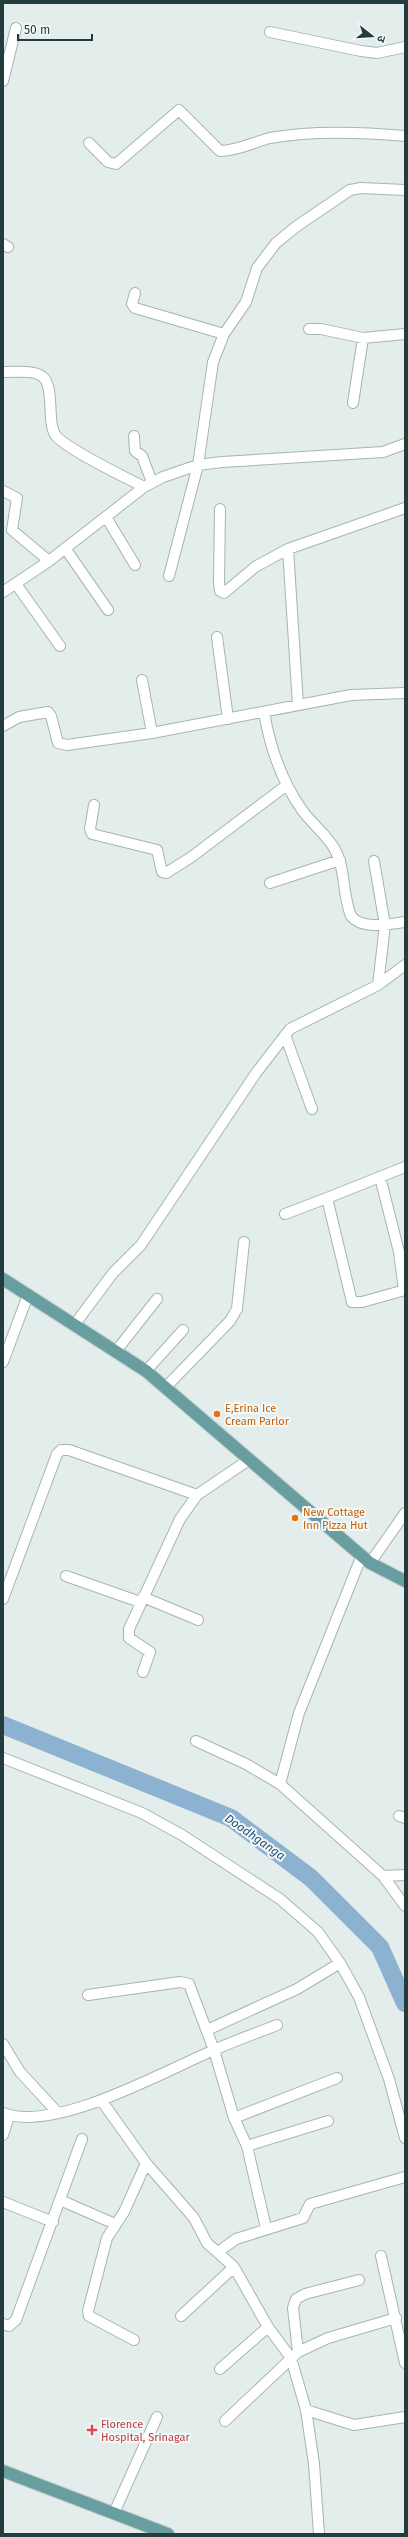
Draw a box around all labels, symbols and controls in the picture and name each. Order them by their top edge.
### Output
scale bar [18,16,92,42]
north arrow [352,16,392,56]
text: 50 m [24,23,50,37]
text: उ [374,34,388,44]
place label: E,Erina Ice Cream Parlor [225,1402,290,1428]
marker: E,Erina Ice Cream Parlor [212,1409,222,1419]
place label: New Cottage Inn Pizza Hut [303,1506,368,1532]
marker: New Cottage Inn Pizza Hut [290,1513,300,1523]
water label: Doodhganga [222,1811,288,1863]
place label: Florence Hospital, Srinagar [101,2418,190,2444]
marker: Florence Hospital, Srinagar [86,2424,98,2436]

